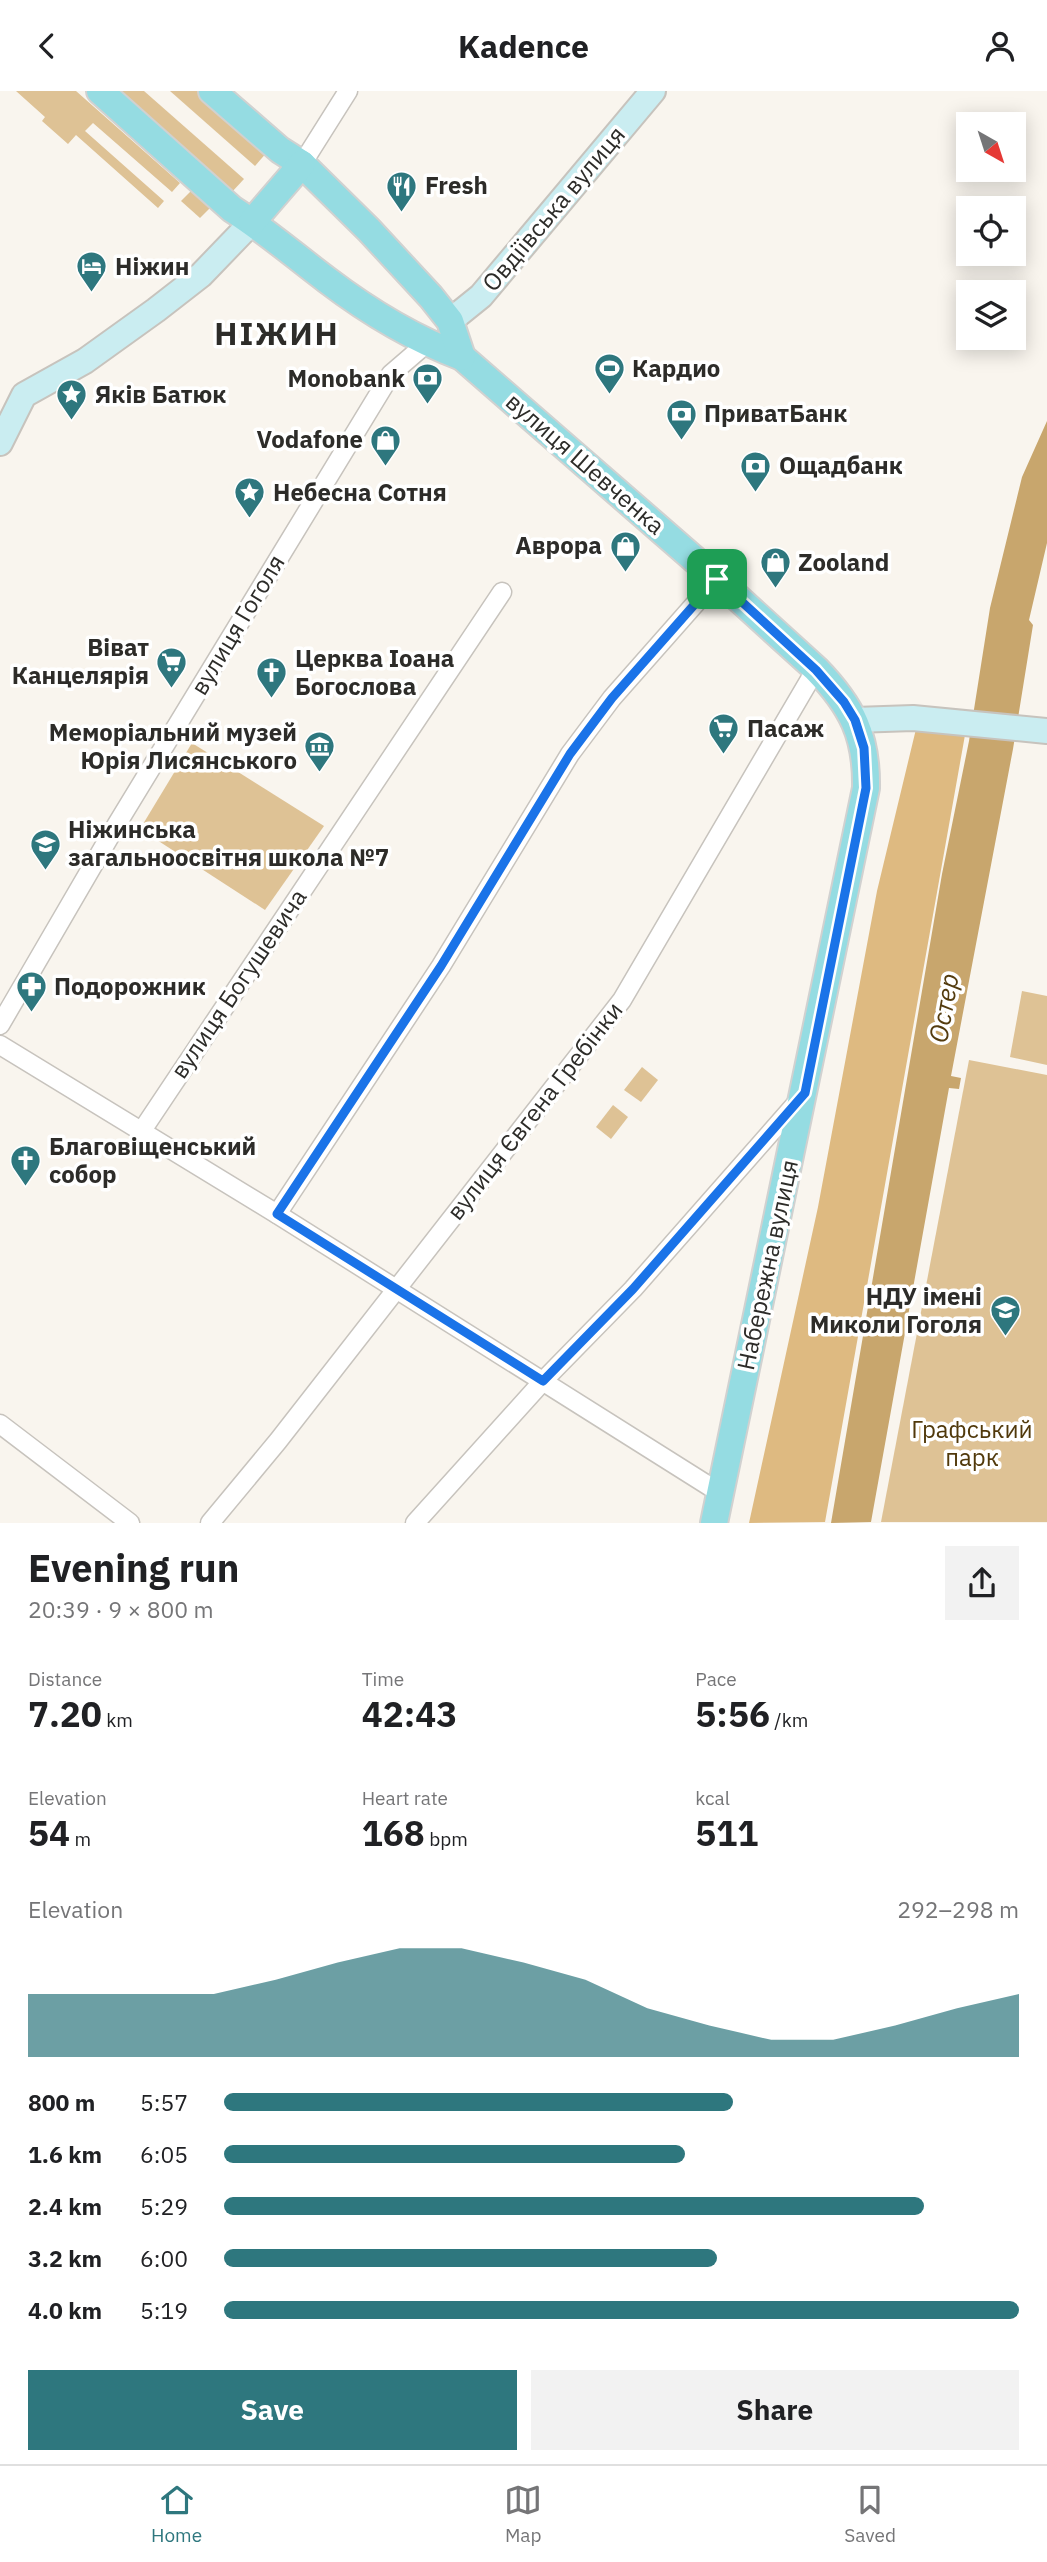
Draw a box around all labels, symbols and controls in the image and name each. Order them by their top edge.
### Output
text: Kadence [458,25,589,67]
icon: back [28,27,66,65]
icon: person [981,27,1019,65]
north arrow [956,112,1026,182]
map controls [956,112,1026,350]
street label: Овдіївська вулиця [475,119,632,298]
restaurant icon: Fresh [385,169,419,213]
place label: Fresh [425,169,488,201]
button: locate [956,196,1026,266]
hotel icon: Ніжин [75,250,109,294]
place label: Ніжин [115,250,189,282]
button: layers [956,280,1026,350]
district label: НІЖИН [214,312,340,354]
sports icon: Кардио [592,352,626,396]
place label: Кардио [632,352,720,384]
place label: Monobank [288,362,405,394]
bank icon: Monobank [411,362,445,406]
place icon: Яків Батюк [55,378,89,422]
place label: Яків Батюк [95,378,227,410]
street label: вулиця Шевченка [499,385,672,541]
bank icon: ПриватБанк [664,397,698,441]
place label: ПриватБанк [704,397,847,429]
place label: Vodafone [257,423,363,455]
shop icon: Vodafone [369,423,403,467]
bank icon: Ощадбанк [739,449,773,493]
place label: Ощадбанк [779,449,903,481]
place icon: Небесна Сотня [233,476,267,520]
place label: Небесна Сотня [273,476,447,508]
place label: Аврора [515,529,602,561]
shop icon: Аврора [608,529,642,573]
shop icon: Zooland [758,546,792,590]
place label: Zooland [798,546,889,578]
street label: вулиця Гоголя [183,548,292,700]
pin [687,549,747,609]
icon: arrive [698,560,736,598]
place label: Віват Канцелярія [12,631,149,691]
place label: Церква Іоана Богослова [295,642,454,702]
supermarket icon: Віват Канцелярія [155,645,189,689]
church icon: Церква Іоана Богослова [255,656,289,700]
supermarket icon: Пасаж [707,712,741,756]
place label: Пасаж [747,712,824,744]
place label: Меморіальний музей Юрія Лисянського [49,716,297,776]
museum icon: Меморіальний музей Юрія Лисянського [303,730,337,774]
place label: Ніжинська загальноосвітня школа №7 [68,813,389,873]
school or university icon: Ніжинська загальноосвітня школа №7 [28,827,62,871]
street label: вулиця Богушевича [163,882,314,1085]
pharmacy icon: Подорожник [14,970,48,1014]
place label: Подорожник [54,970,206,1002]
water label: Остер [920,971,966,1045]
street label: вулиця Євгена Гребінки [439,995,629,1226]
place label: Благовіщенський собор [49,1130,256,1190]
church icon: Благовіщенський собор [9,1144,43,1188]
street label: Набережна вулиця [729,1157,805,1373]
place label: НДУ імені Миколи Гоголя [810,1280,982,1340]
school or university icon: НДУ імені Миколи Гоголя [988,1294,1022,1338]
park label: Графський парк [911,1413,1033,1473]
text: Evening run [28,1543,239,1592]
button: share [945,1546,1019,1620]
text: 20:39 · 9 × 800 m [28,1594,214,1624]
text: Distance [28,1667,102,1691]
text: Time [362,1667,404,1691]
text: Pace [695,1667,737,1691]
text: 7.20 [28,1691,102,1737]
text: 42:43 [362,1691,457,1737]
text: 5:56 [695,1691,770,1737]
text: km [102,1708,133,1732]
text: /km [770,1708,808,1732]
text: Elevation [28,1786,107,1810]
text: Heart rate [362,1786,448,1810]
text: kcal [695,1786,730,1810]
text: 54 [28,1810,70,1856]
text: 168 [362,1810,425,1856]
text: 511 [695,1810,758,1856]
text: m [70,1827,91,1851]
text: bpm [425,1827,468,1851]
text: Elevation [28,1894,123,1924]
text: 292–298 m [897,1894,1019,1924]
text: 800 m [28,2087,95,2117]
text: 5:57 [140,2087,188,2117]
text: 1.6 km [28,2139,102,2169]
text: 6:05 [140,2139,188,2169]
text: 2.4 km [28,2191,102,2221]
text: 5:29 [140,2191,188,2221]
text: 3.2 km [28,2243,102,2273]
text: 6:00 [140,2243,188,2273]
text: 4.0 km [28,2295,102,2325]
text: 5:19 [140,2295,188,2325]
button: Save [28,2370,517,2450]
button: Share [531,2370,1019,2450]
tab: Home [151,2481,202,2547]
tab: Map [504,2481,542,2547]
tab: Saved [844,2481,896,2547]

